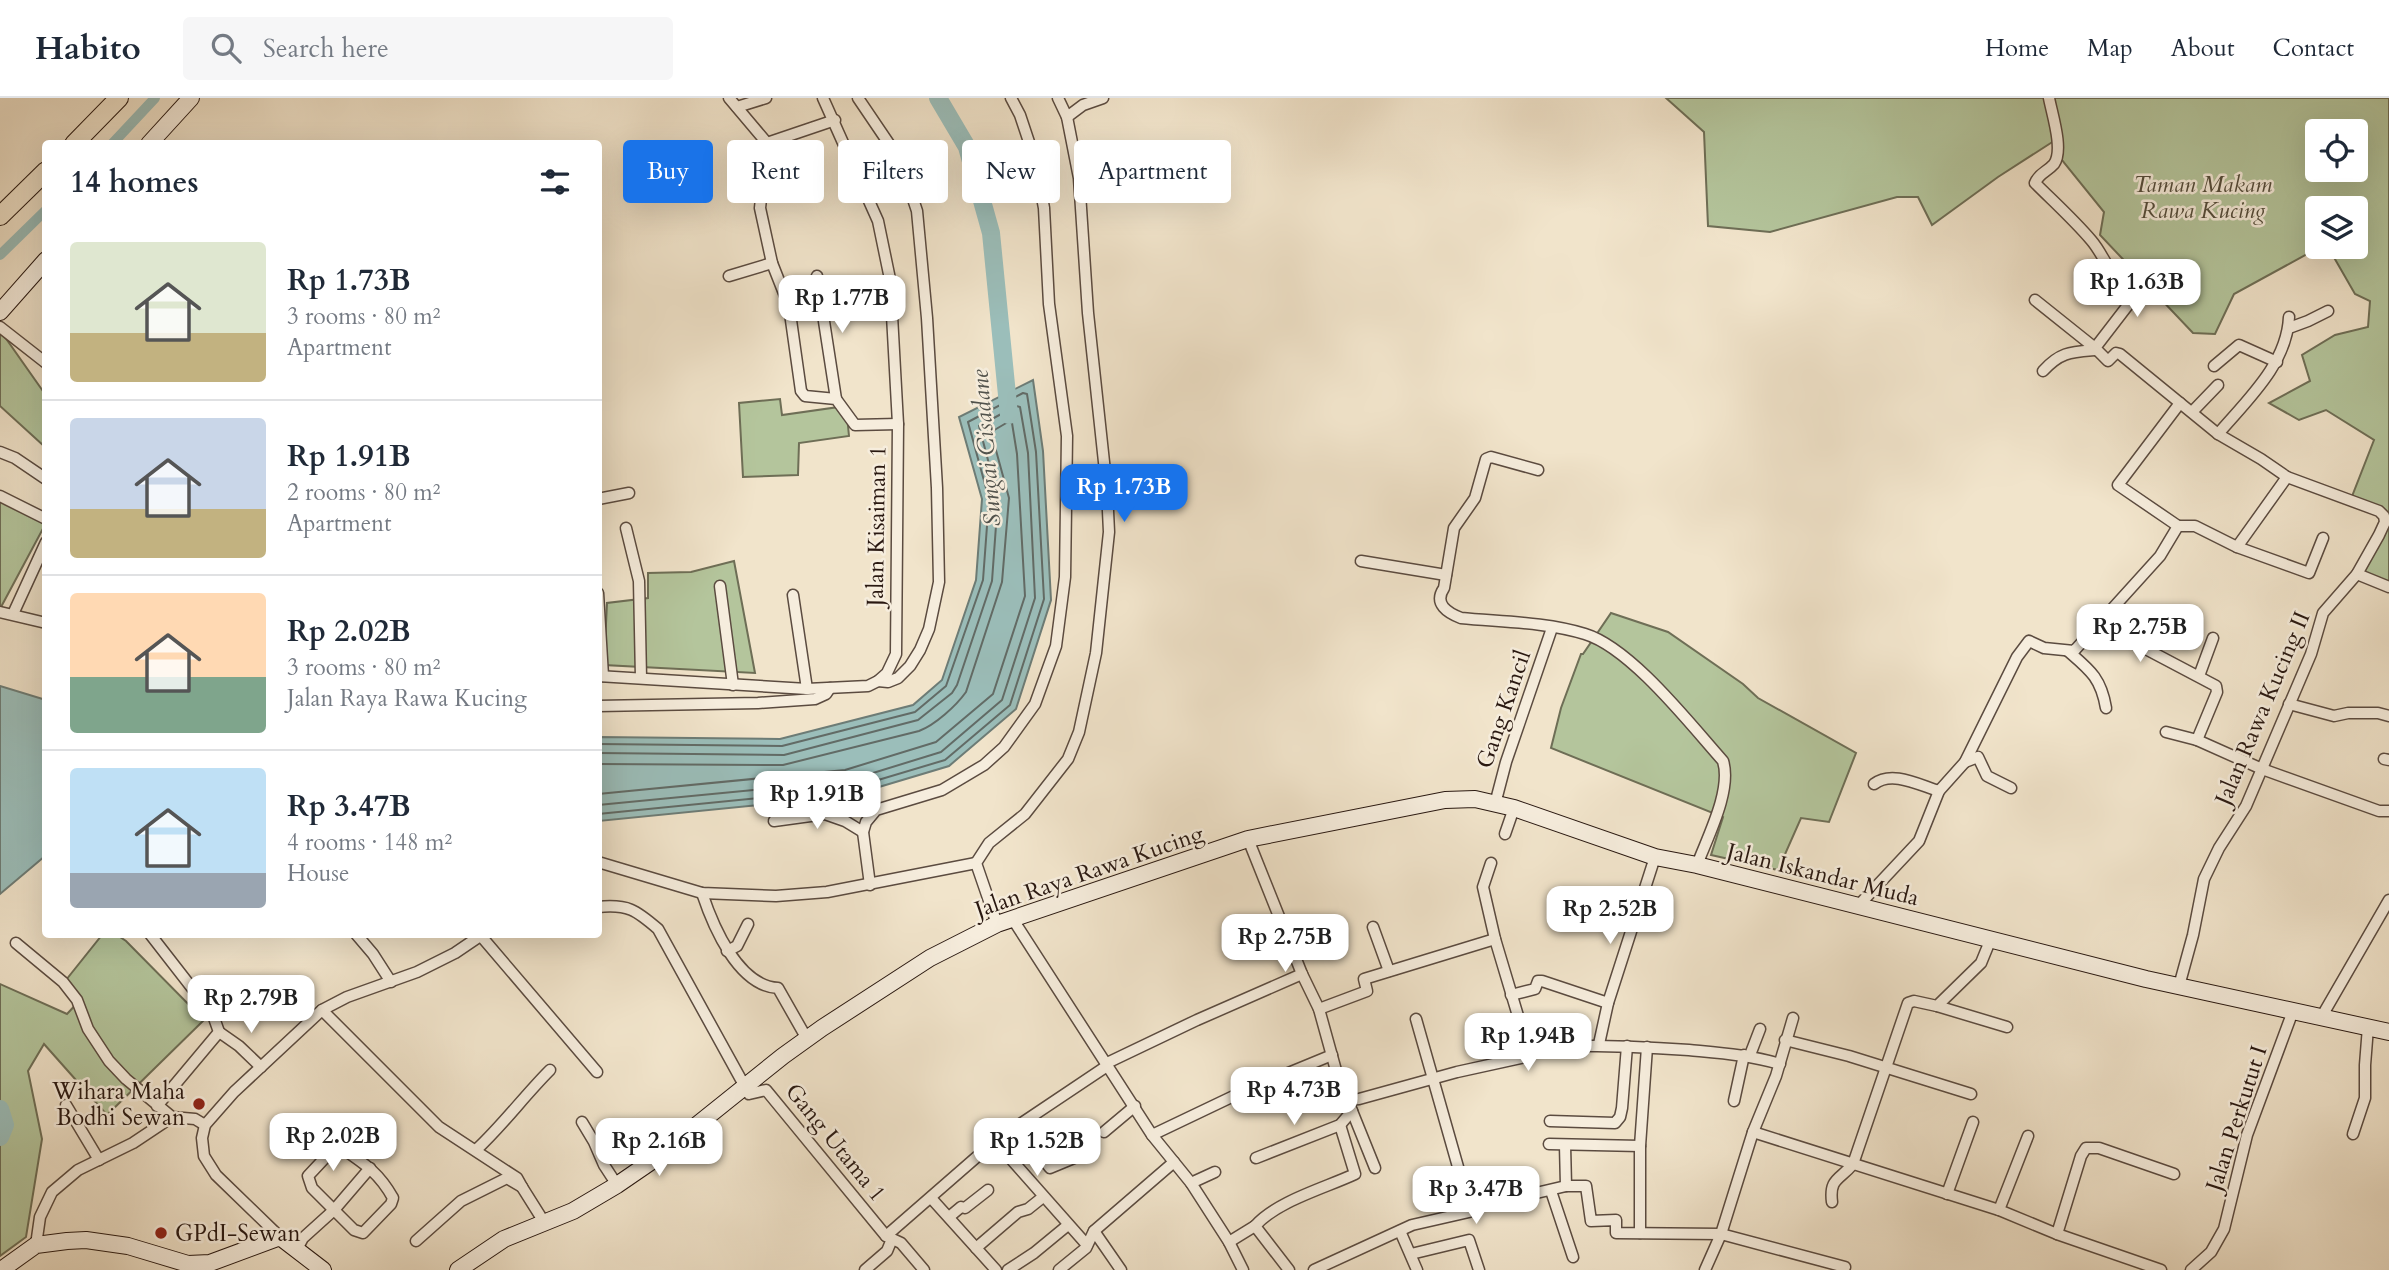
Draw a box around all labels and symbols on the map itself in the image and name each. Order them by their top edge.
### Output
park label: Taman Makam Rawa Kucing [2133,169,2273,226]
pin: Rp 1.63B [2065,260,2209,319]
pin: Rp 1.77B [770,275,914,335]
water label: Sungai Cisadane [963,367,1010,528]
street label: Jalan Kisaiman 1 [860,445,893,610]
pin: Rp 1.73B [1052,464,1196,524]
pin: Rp 2.75B [2068,604,2212,664]
street label: Jalan Rawa Kucing II [2206,607,2317,813]
street label: Gang Kancil [1469,646,1538,772]
pin: Rp 1.91B [745,772,889,831]
street label: Jalan Raya Rawa Kucing [968,818,1208,926]
street label: Jalan Iskandar Muda [1721,835,1922,913]
pin: Rp 2.52B [1538,886,1682,946]
pin: Rp 2.75B [1213,914,1357,974]
pin: Rp 2.79B [179,976,323,1035]
pin: Rp 1.94B [1456,1014,1600,1073]
street label: Jalan Perkutut I [2197,1041,2275,1198]
pin: Rp 4.73B [1222,1068,1366,1127]
place label: Wihara Maha Bodhi Sewan [51,1076,185,1133]
street label: Gang Utama 1 [778,1077,893,1208]
marker: Wihara Maha Bodhi Sewan [191,1096,207,1112]
pin: Rp 2.02B [261,1114,405,1173]
pin: Rp 2.16B [587,1118,731,1178]
pin: Rp 1.52B [965,1118,1109,1178]
pin: Rp 3.47B [1404,1166,1548,1226]
place label: GPdI-Sewan [175,1218,301,1249]
marker: GPdI-Sewan [153,1225,169,1241]

